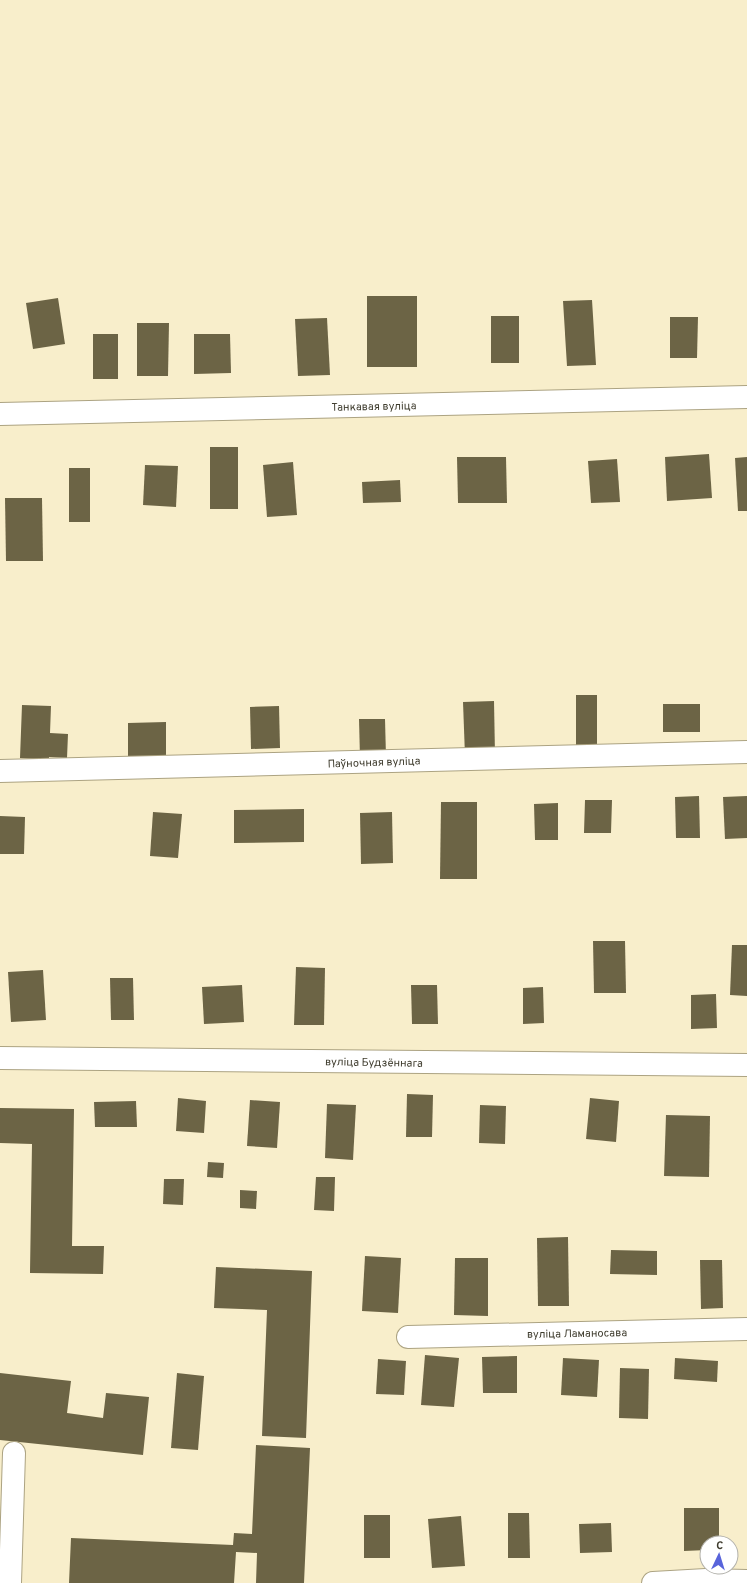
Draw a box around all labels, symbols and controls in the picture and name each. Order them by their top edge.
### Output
street label: Танкавая вуліца [331,399,417,415]
street label: Паўночная вуліца [327,754,421,772]
street label: вуліца Будзённага [325,1055,423,1071]
street label: вуліца Ламаносава [527,1326,627,1342]
north arrow [699,1535,739,1575]
text: С [716,1539,724,1553]

